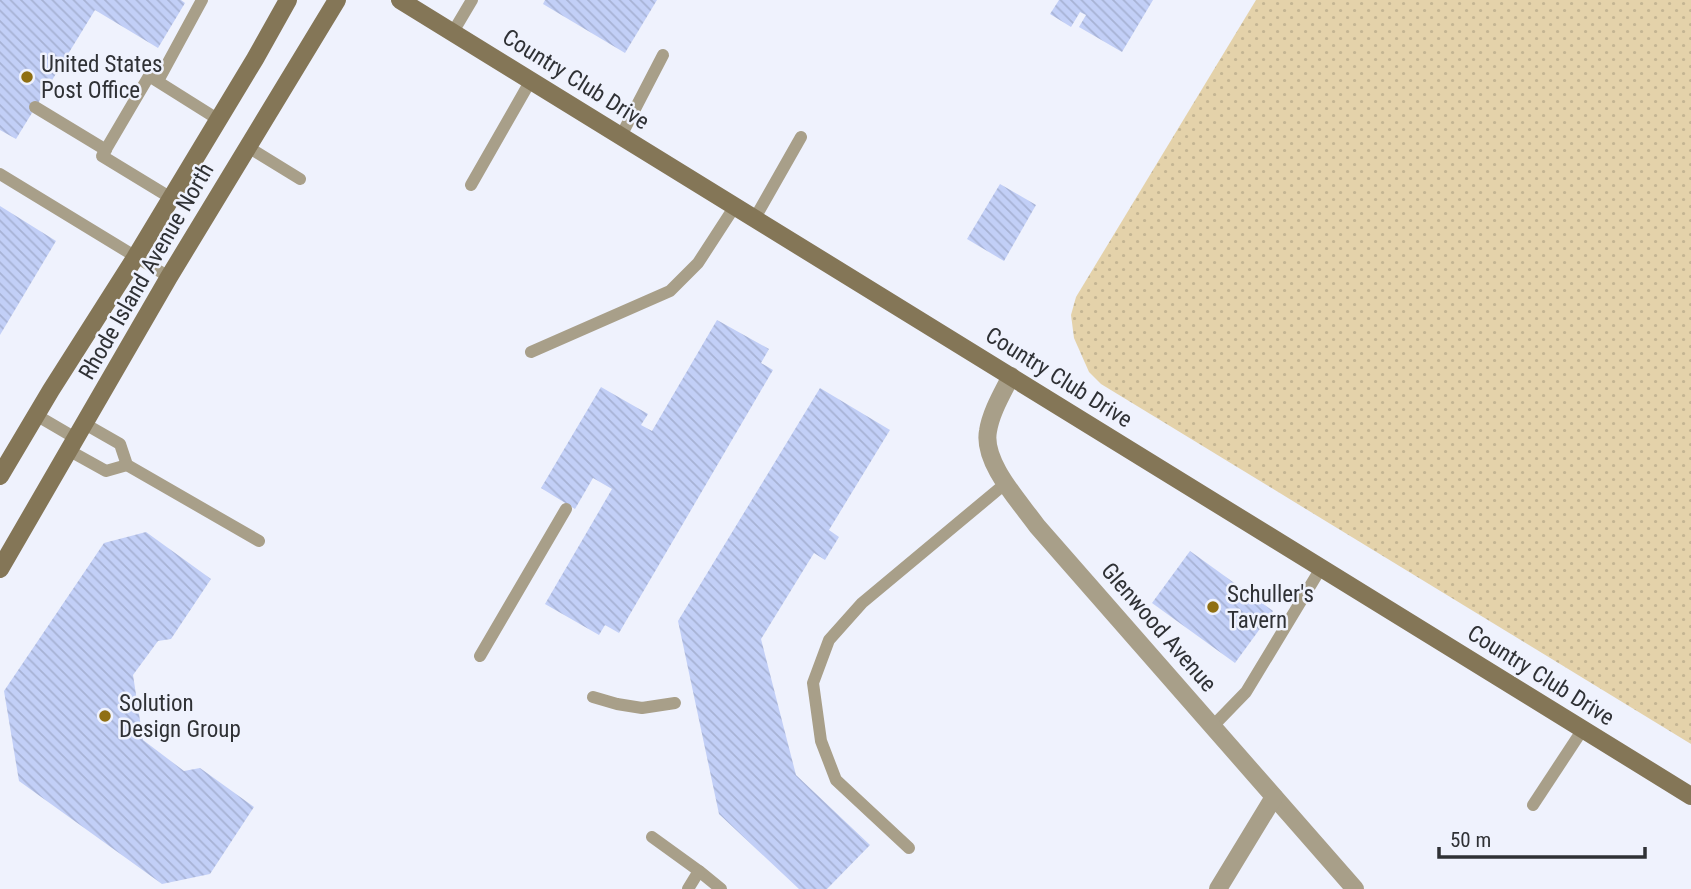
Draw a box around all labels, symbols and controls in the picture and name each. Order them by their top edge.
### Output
street label: Country Club Drive [497,24,654,135]
place label: United States Post Office [41,51,162,104]
marker: United States Post Office [19,69,35,85]
street label: Rhode Island Avenue North [73,158,219,384]
street label: Country Club Drive [980,322,1137,433]
street label: Glenwood Avenue [1095,557,1222,697]
place label: Schuller's Tavern [1227,581,1314,634]
marker: Schuller's Tavern [1205,599,1221,615]
street label: Country Club Drive [1462,620,1619,731]
place label: Solution Design Group [119,690,241,743]
marker: Solution Design Group [97,708,113,724]
scale bar [1439,816,1646,860]
text: 50 m [1450,828,1491,852]

